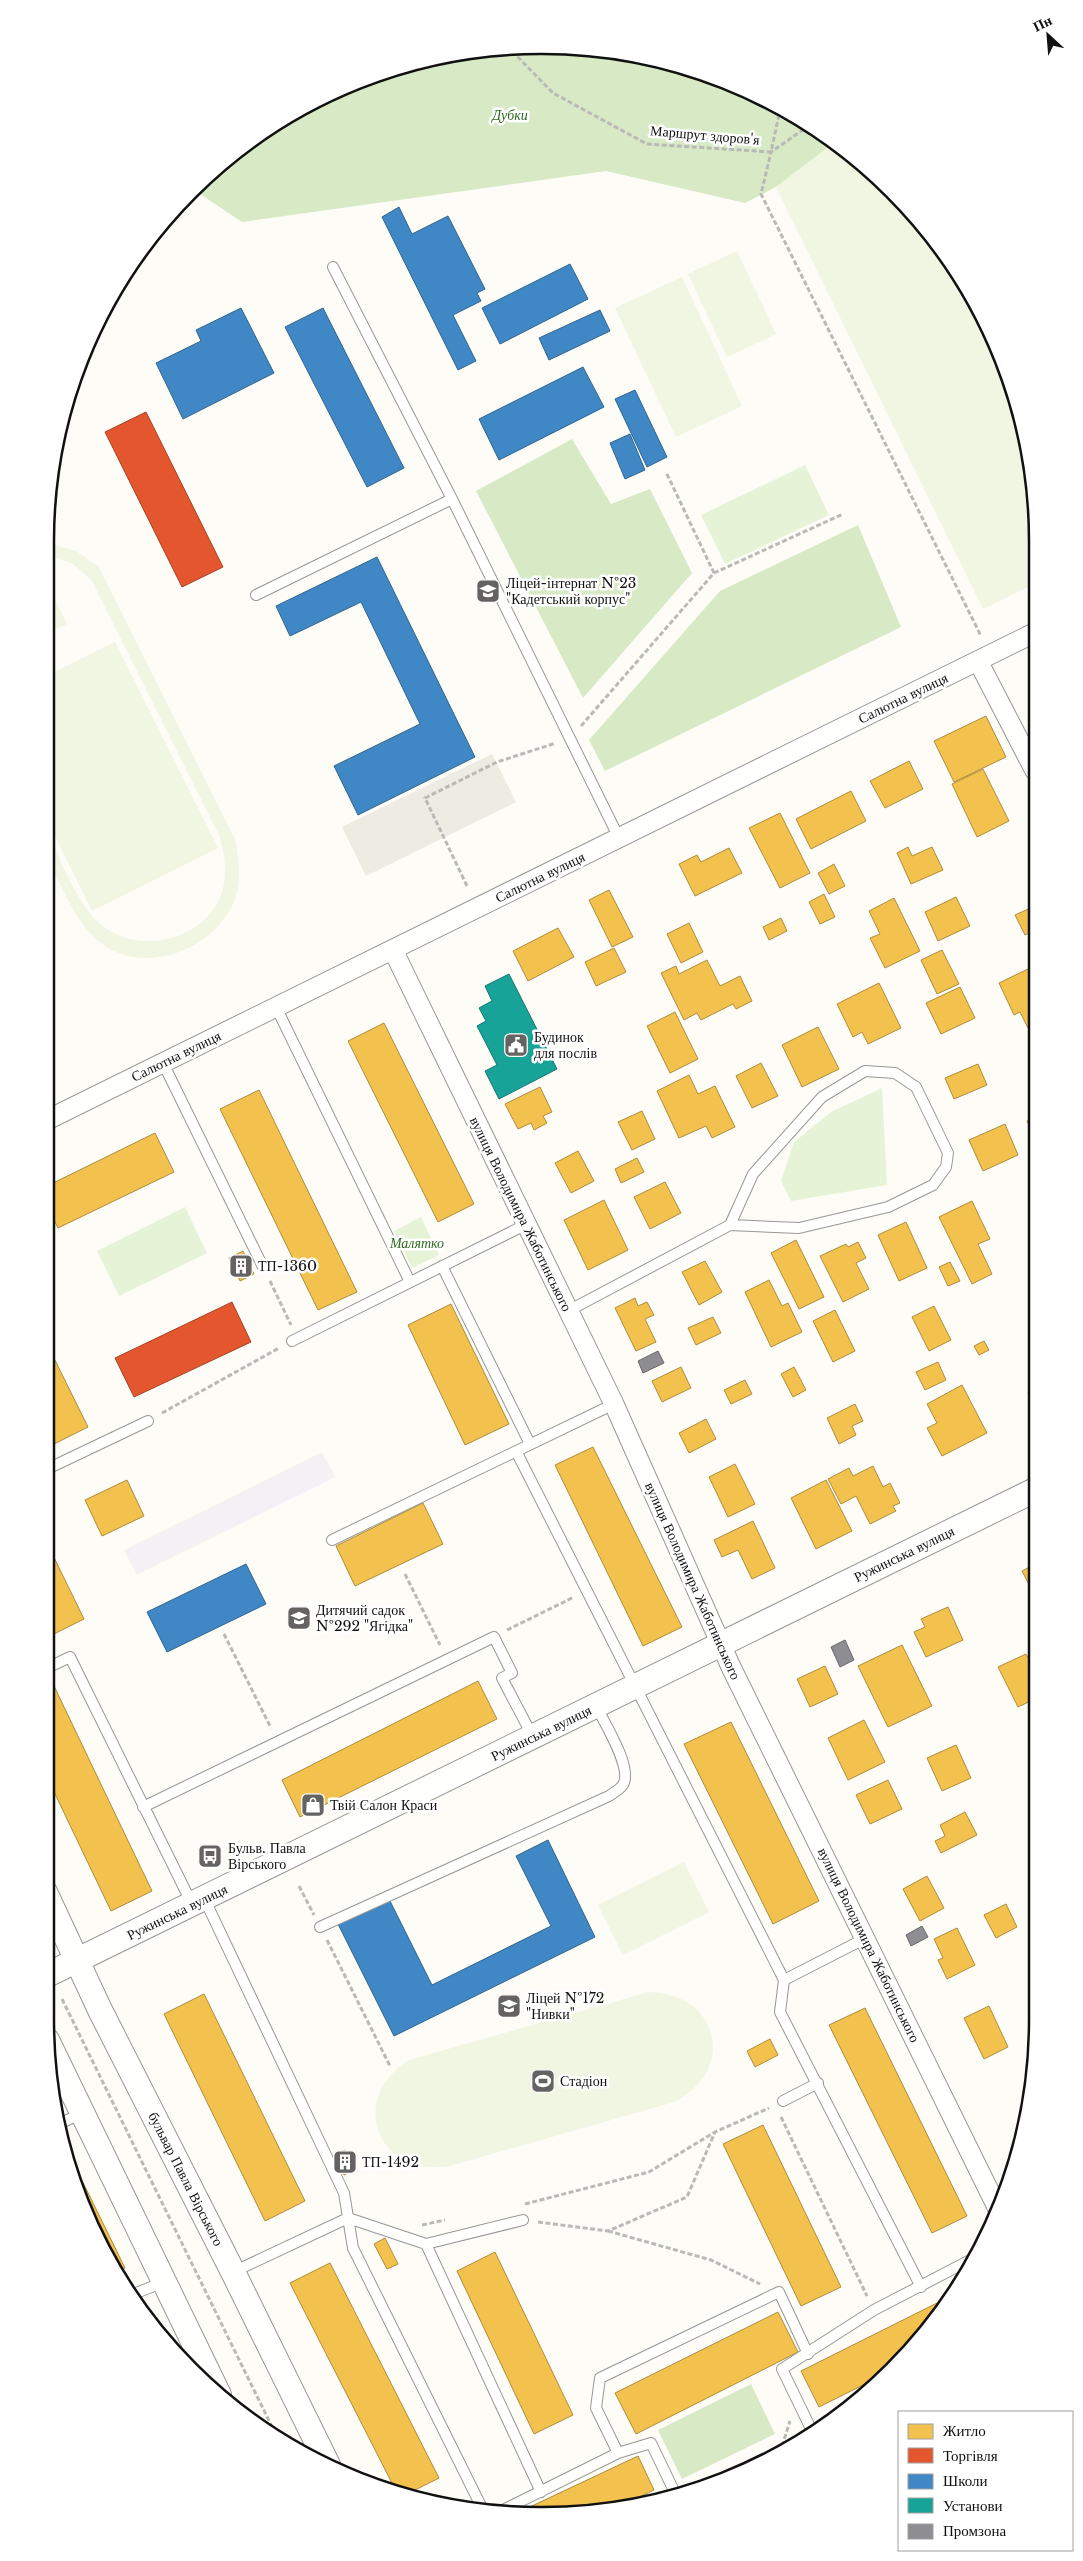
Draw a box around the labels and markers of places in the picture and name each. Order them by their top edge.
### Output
place label: Ліцей-інтернат №23 "Кадетський корпус" [506,574,637,608]
school or university icon: Ліцей-інтернат №23 "Кадетський корпус" [475,578,501,604]
place label: Будинок для послів [534,1028,597,1062]
public building icon: Будинок для послів [503,1032,529,1058]
building icon: ТП-1360 [228,1253,254,1279]
place label: ТП-1360 [258,1257,317,1275]
place label: Дитячий садок №292 "Ягідка" [316,1601,413,1635]
school or university icon: Дитячий садок №292 "Ягідка" [286,1605,312,1631]
shop icon: Твій Салон Краси [300,1792,326,1818]
place label: Твій Салон Краси [330,1796,438,1814]
place label: Бульв. Павла Вірського [228,1839,307,1873]
bus stop icon: Бульв. Павла Вірського [197,1843,223,1869]
place label: Ліцей №172 "Нивки" [526,1989,605,2023]
school or university icon: Ліцей №172 "Нивки" [496,1993,522,2019]
sports icon: Стадіон [530,2068,556,2094]
place label: Стадіон [560,2072,608,2090]
building icon: ТП-1492 [332,2149,358,2175]
place label: ТП-1492 [362,2153,419,2171]

